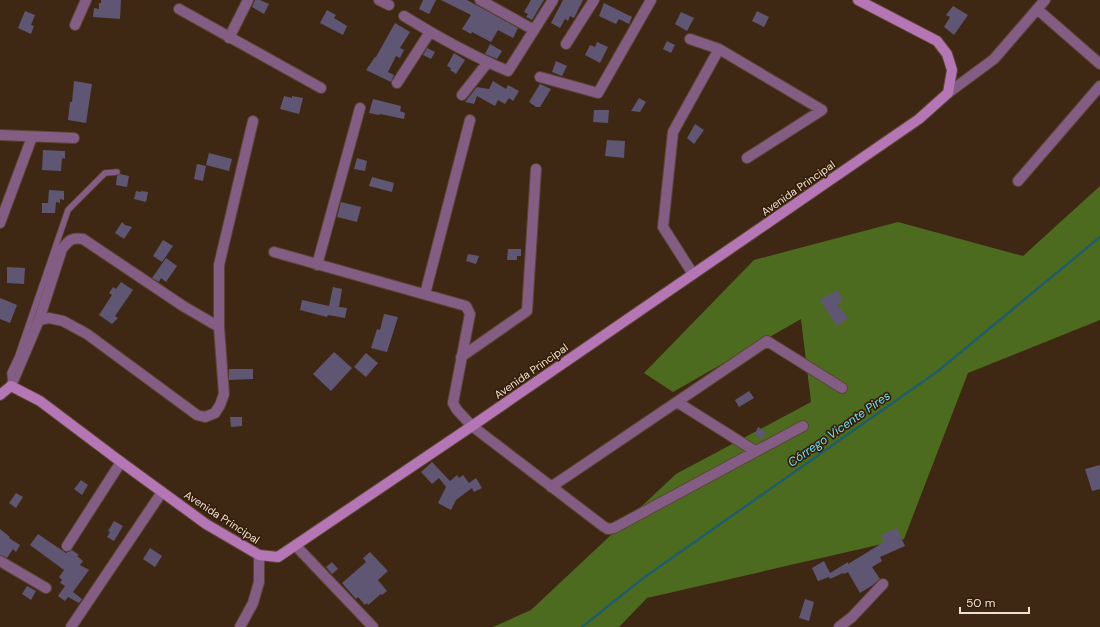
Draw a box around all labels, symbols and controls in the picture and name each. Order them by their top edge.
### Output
street label: Avenida Principal [758,157,838,219]
street label: Avenida Principal [491,340,571,402]
water label: Córrego Vicente Pires [785,388,893,470]
street label: Avenida Principal [182,487,262,547]
scale bar [960,589,1029,615]
text: 50 m [966,595,995,611]

